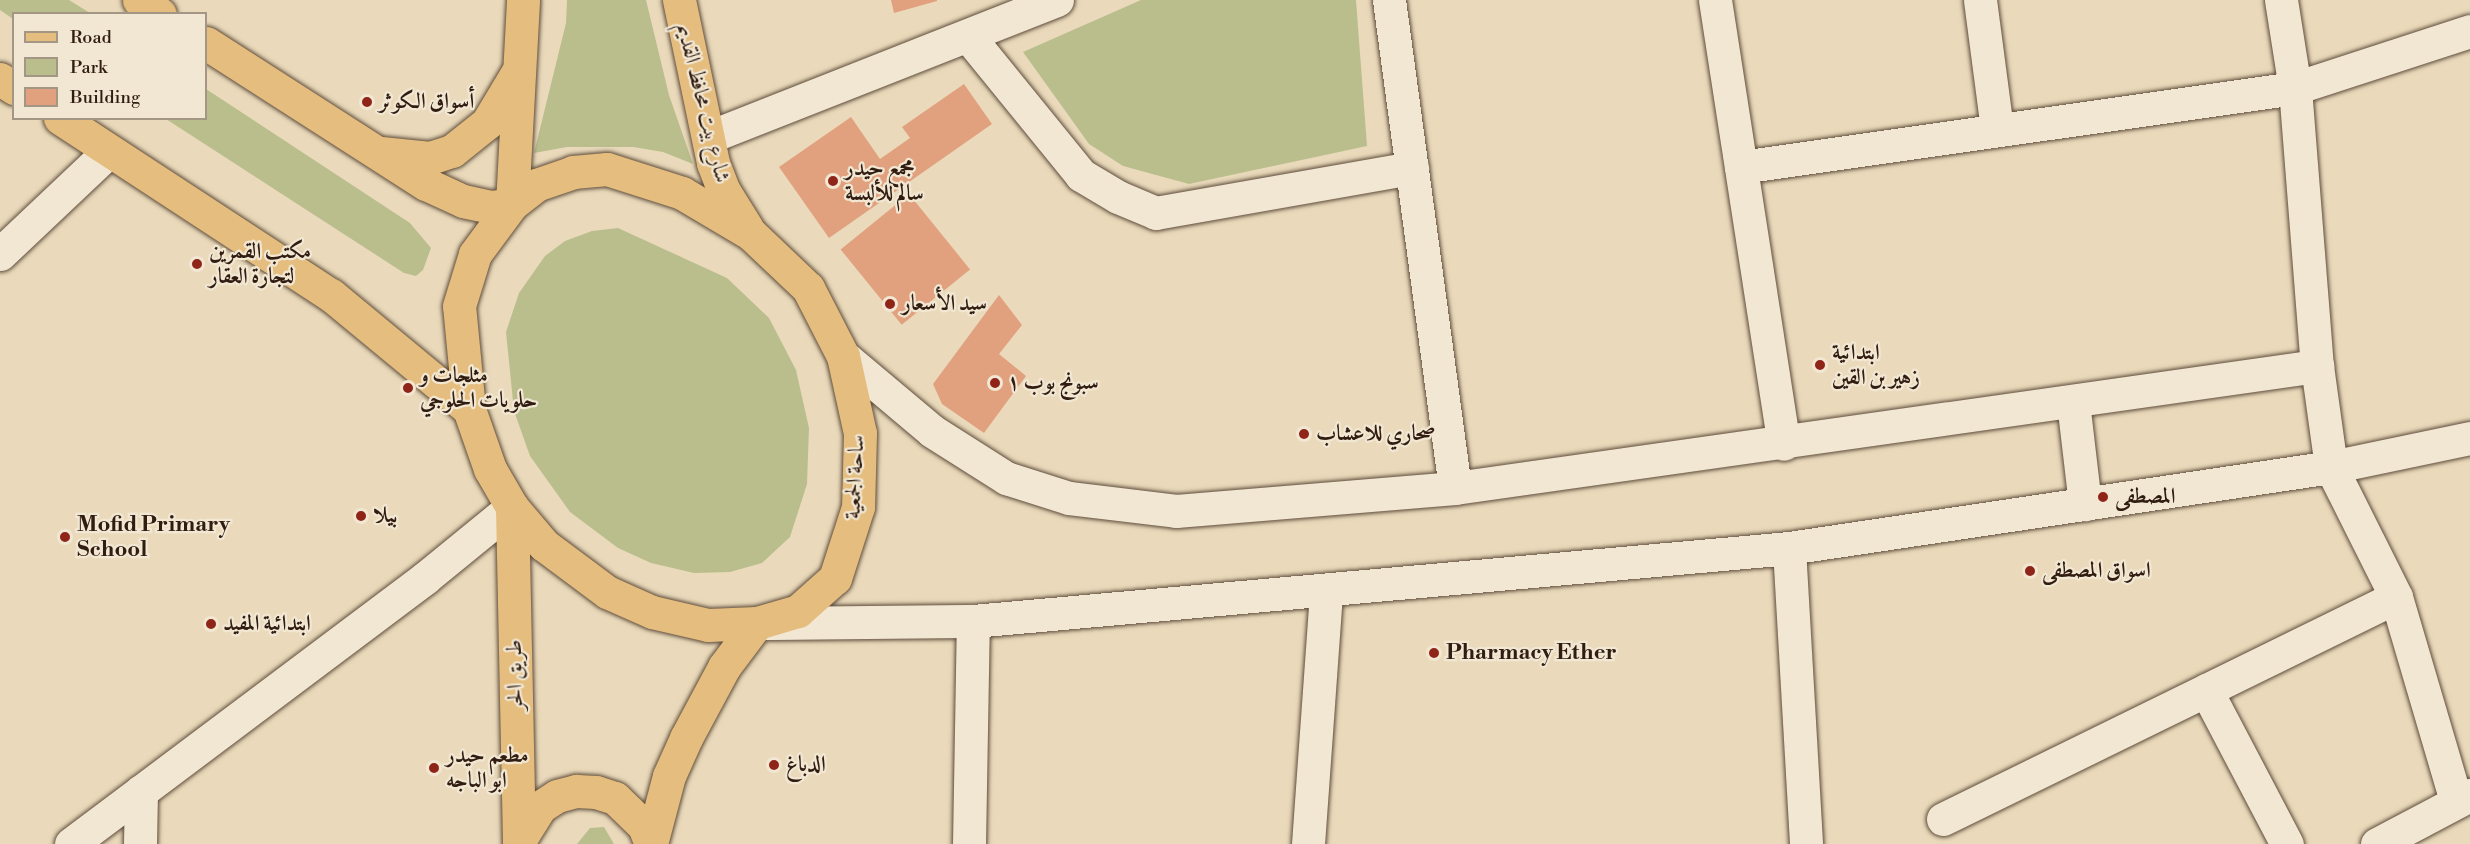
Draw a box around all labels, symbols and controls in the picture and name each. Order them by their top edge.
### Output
legend [12,12,207,120]
street label: شارع بيت محافظ القديم [670,21,736,185]
text: Road [70,26,112,49]
text: Park [70,56,107,79]
text: Building [70,86,140,109]
place label: أسواق الكوثر [379,89,474,115]
marker: أسواق الكوثر [360,95,374,109]
place label: مجمع حيدر سالم للألبسة [845,155,924,206]
marker: مجمع حيدر سالم للألبسة [826,174,840,188]
place label: مكتب القمرين لتجارة العقار [209,238,311,290]
marker: مكتب القمرين لتجارة العقار [190,257,204,271]
place label: سيد الأسعار [902,291,987,317]
marker: سيد الأسعار [883,297,897,311]
place label: ابتدائية زهير بن القين [1832,339,1920,390]
marker: ابتدائية زهير بن القين [1813,358,1827,372]
place label: مثلجات و حلويات الحلوجي [420,362,537,414]
place label: سبونج بوب ١ [1007,370,1099,396]
marker: سبونج بوب ١ [988,376,1002,390]
marker: مثلجات و حلويات الحلوجي [401,381,415,395]
place label: صحاري للاعشاب [1316,421,1436,447]
marker: صحاري للاعشاب [1297,427,1311,441]
street label: ساحة الجمعية [840,434,870,520]
place label: المصطفى [2115,484,2175,510]
marker: المصطفى [2096,490,2110,504]
place label: بيلا [373,503,397,529]
marker: بيلا [354,509,368,523]
place label: Mofid Primary School [77,511,230,562]
marker: Mofid Primary School [58,530,72,544]
place label: اسواق المصطفى [2042,558,2151,584]
marker: اسواق المصطفى [2023,564,2037,578]
place label: ابتدائية المفيد [223,611,311,637]
marker: ابتدائية المفيد [204,617,218,631]
street label: طريق الحر [501,639,529,711]
place label: Pharmacy Ether [1446,640,1617,666]
marker: Pharmacy Ether [1427,646,1441,660]
place label: مطعم حيدر ابو الباجه [446,742,529,794]
place label: الدباغ [786,752,826,778]
marker: الدباغ [767,758,781,772]
marker: مطعم حيدر ابو الباجه [427,761,441,775]

